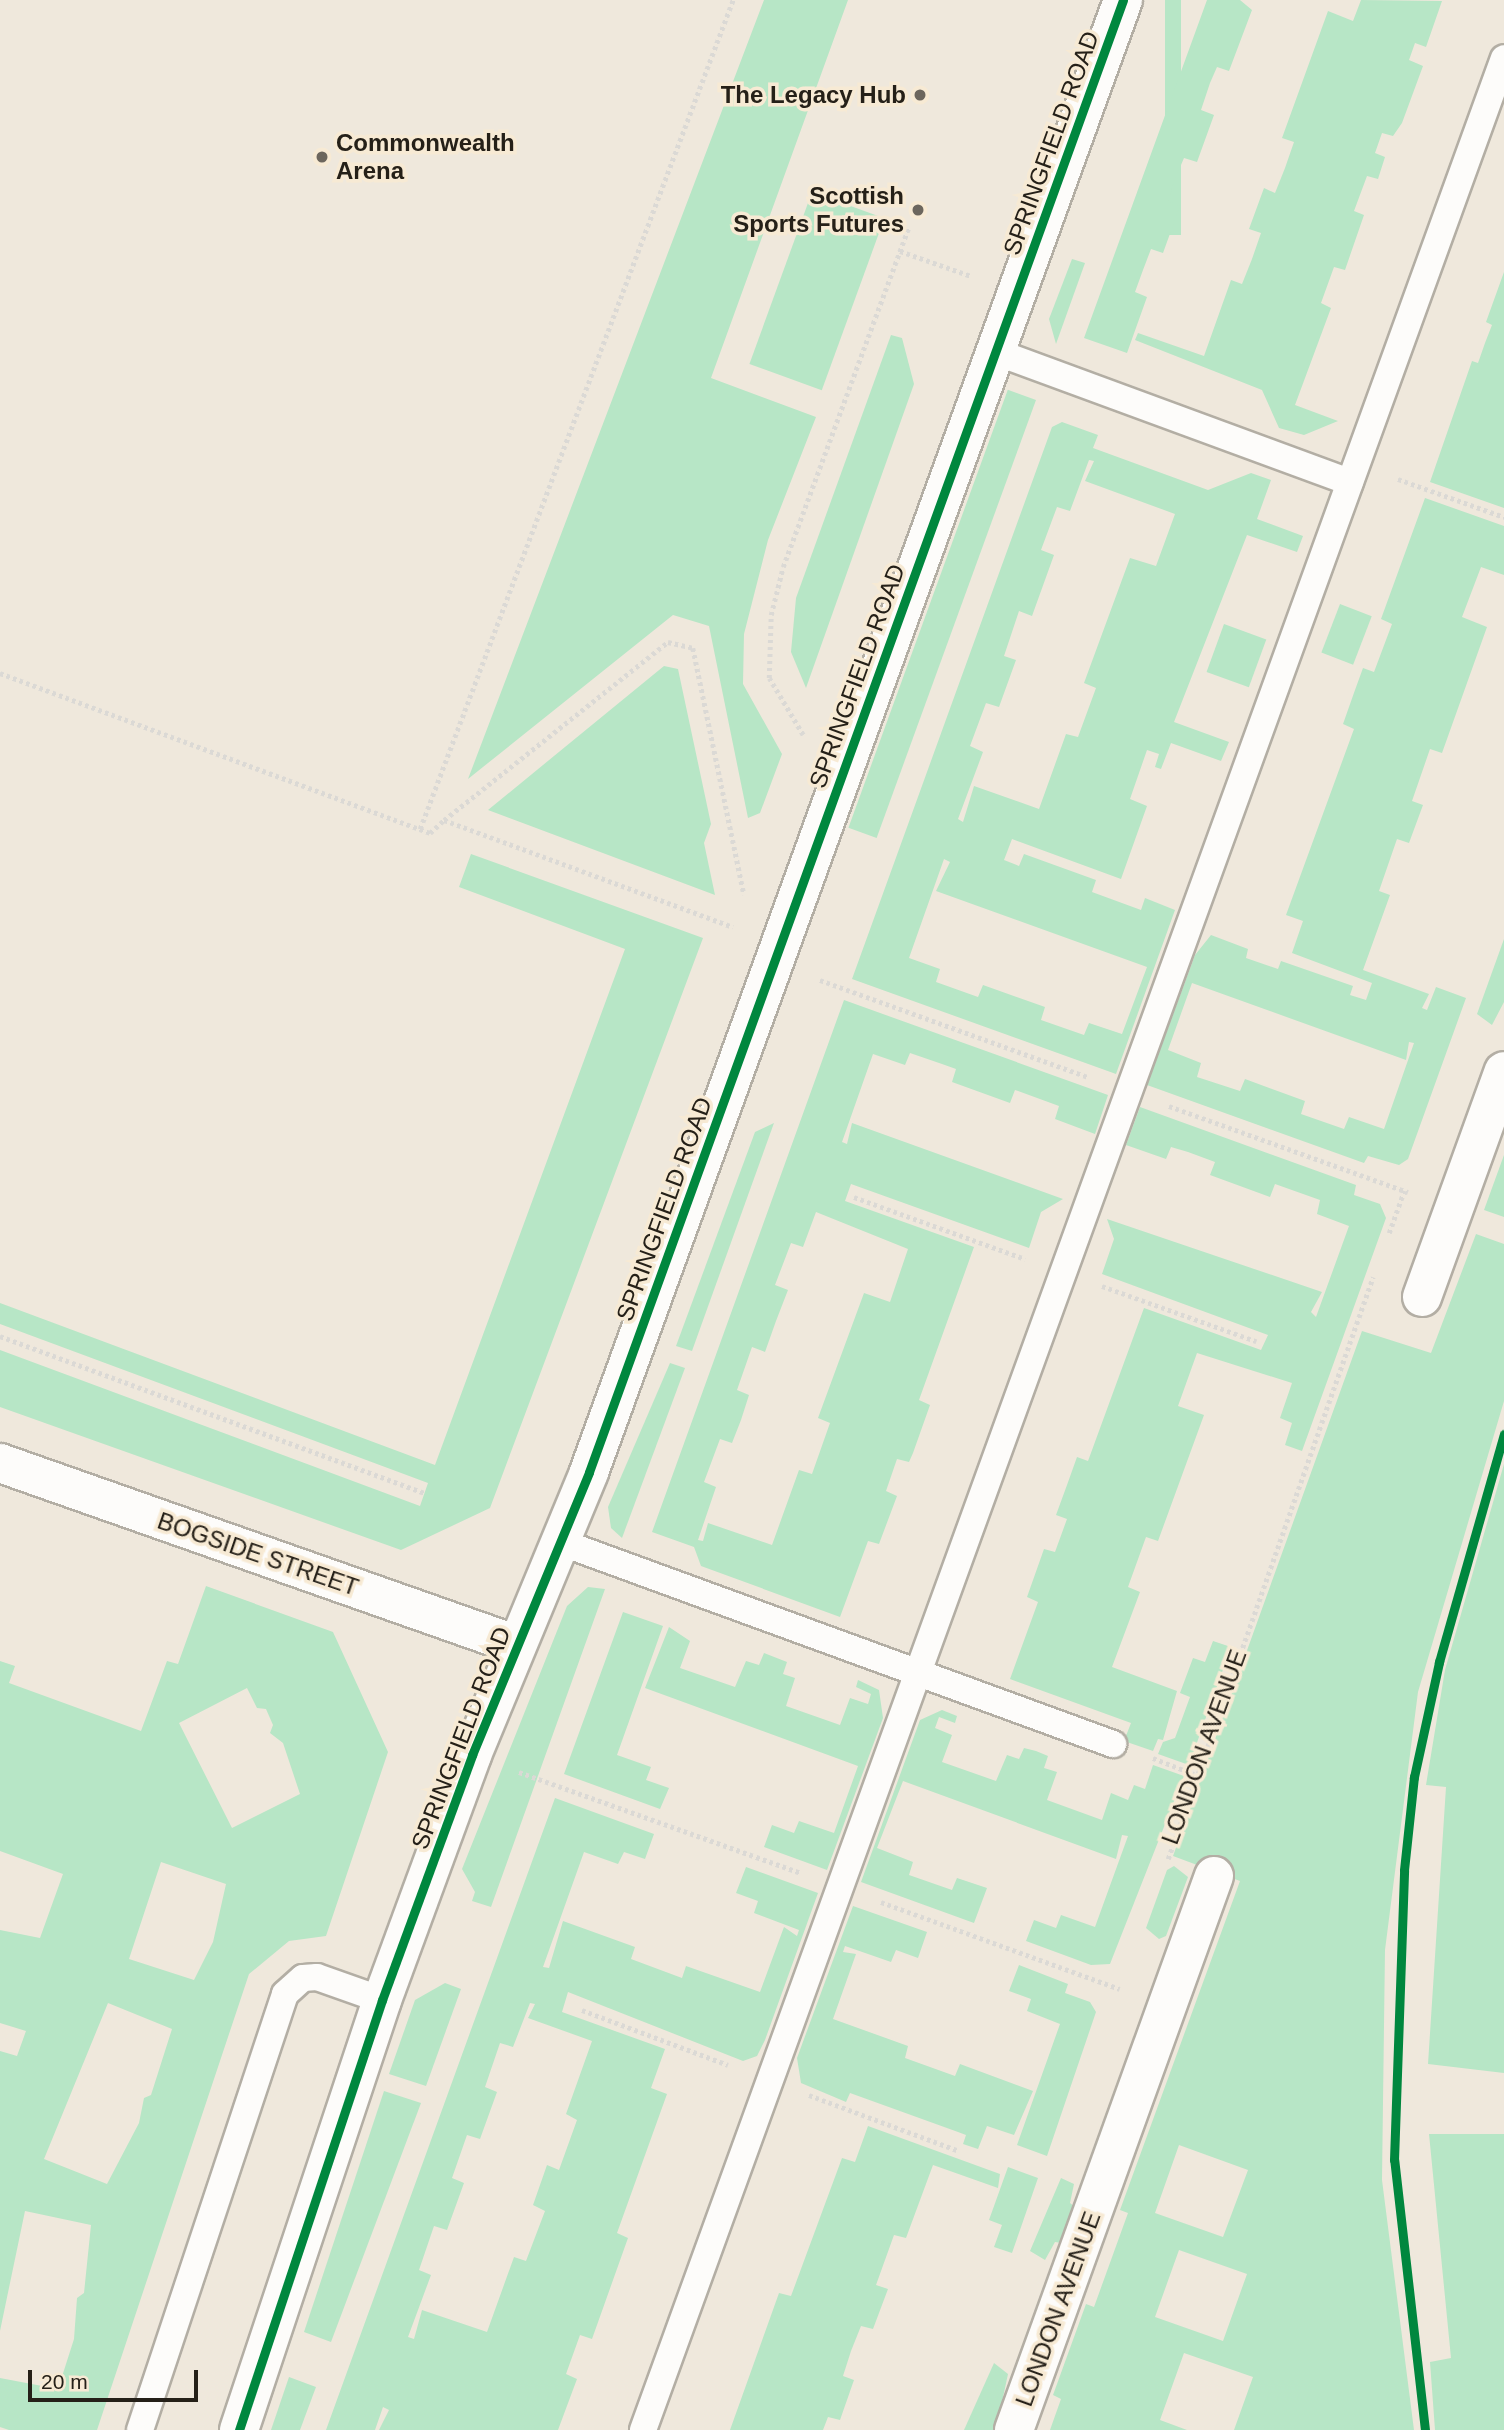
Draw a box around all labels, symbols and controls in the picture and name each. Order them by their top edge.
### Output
street label: SPRINGFIELD ROAD [997,27,1105,259]
place label: The Legacy Hub [721,81,906,109]
marker: The Legacy Hub [912,87,928,103]
place label: Commonwealth Arena [336,129,515,185]
marker: Commonwealth Arena [314,149,330,165]
place label: Scottish Sports Futures [733,182,904,238]
marker: Scottish Sports Futures [910,202,926,218]
street label: SPRINGFIELD ROAD [803,560,911,792]
street label: SPRINGFIELD ROAD [610,1093,718,1325]
street label: BOGSIDE STREET [154,1506,362,1602]
street label: SPRINGFIELD ROAD [405,1623,517,1853]
street label: LONDON AVENUE [1155,1645,1253,1849]
street label: LONDON AVENUE [1009,2207,1107,2411]
scale bar [32,2356,201,2400]
text: 20 m [41,2370,88,2393]

